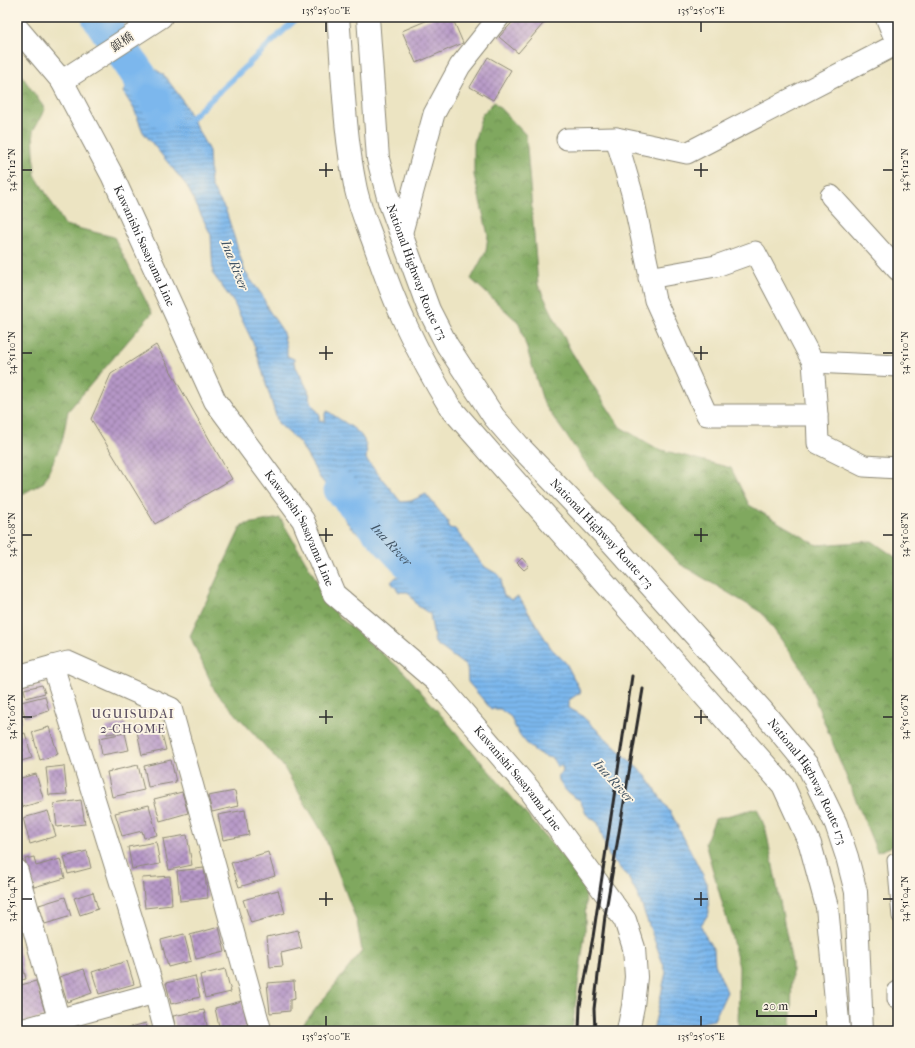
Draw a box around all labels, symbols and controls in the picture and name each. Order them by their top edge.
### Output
text: 135°25'00"E [302,5,350,17]
text: 135°25'05"E [677,5,725,17]
street label: 銀橋 [108,30,136,54]
text: 34°51'12"N [6,148,18,192]
text: 34°51'12"N [899,148,911,192]
street label: Kawanishi Sasayama Line [111,183,178,309]
street label: National Highway Route 173 [384,202,450,342]
water label: Ina River [218,237,252,293]
text: 34°51'10"N [6,331,18,375]
text: 34°51'10"N [899,331,911,375]
street label: Kawanishi Sasayama Line [262,468,337,589]
street label: National Highway Route 173 [547,476,656,591]
text: 34°51'08"N [6,512,18,558]
text: 34°51'08"N [899,512,911,558]
water label: Ina River [368,519,416,569]
text: 34°51'06"N [6,694,18,740]
text: 34°51'06"N [899,694,911,740]
district label: UGUISUDAI 2-CHOME [91,706,175,736]
street label: National Highway Route 173 [765,716,849,846]
street label: Kawanishi Sasayama Line [471,723,565,834]
water label: Ina River [590,756,638,807]
text: 34°51'04"N [6,875,18,922]
text: 34°51'04"N [899,875,911,922]
scale bar [757,992,816,1018]
text: 20 m [763,999,788,1013]
text: 135°25'00"E [302,1031,350,1043]
text: 135°25'05"E [677,1031,725,1043]

